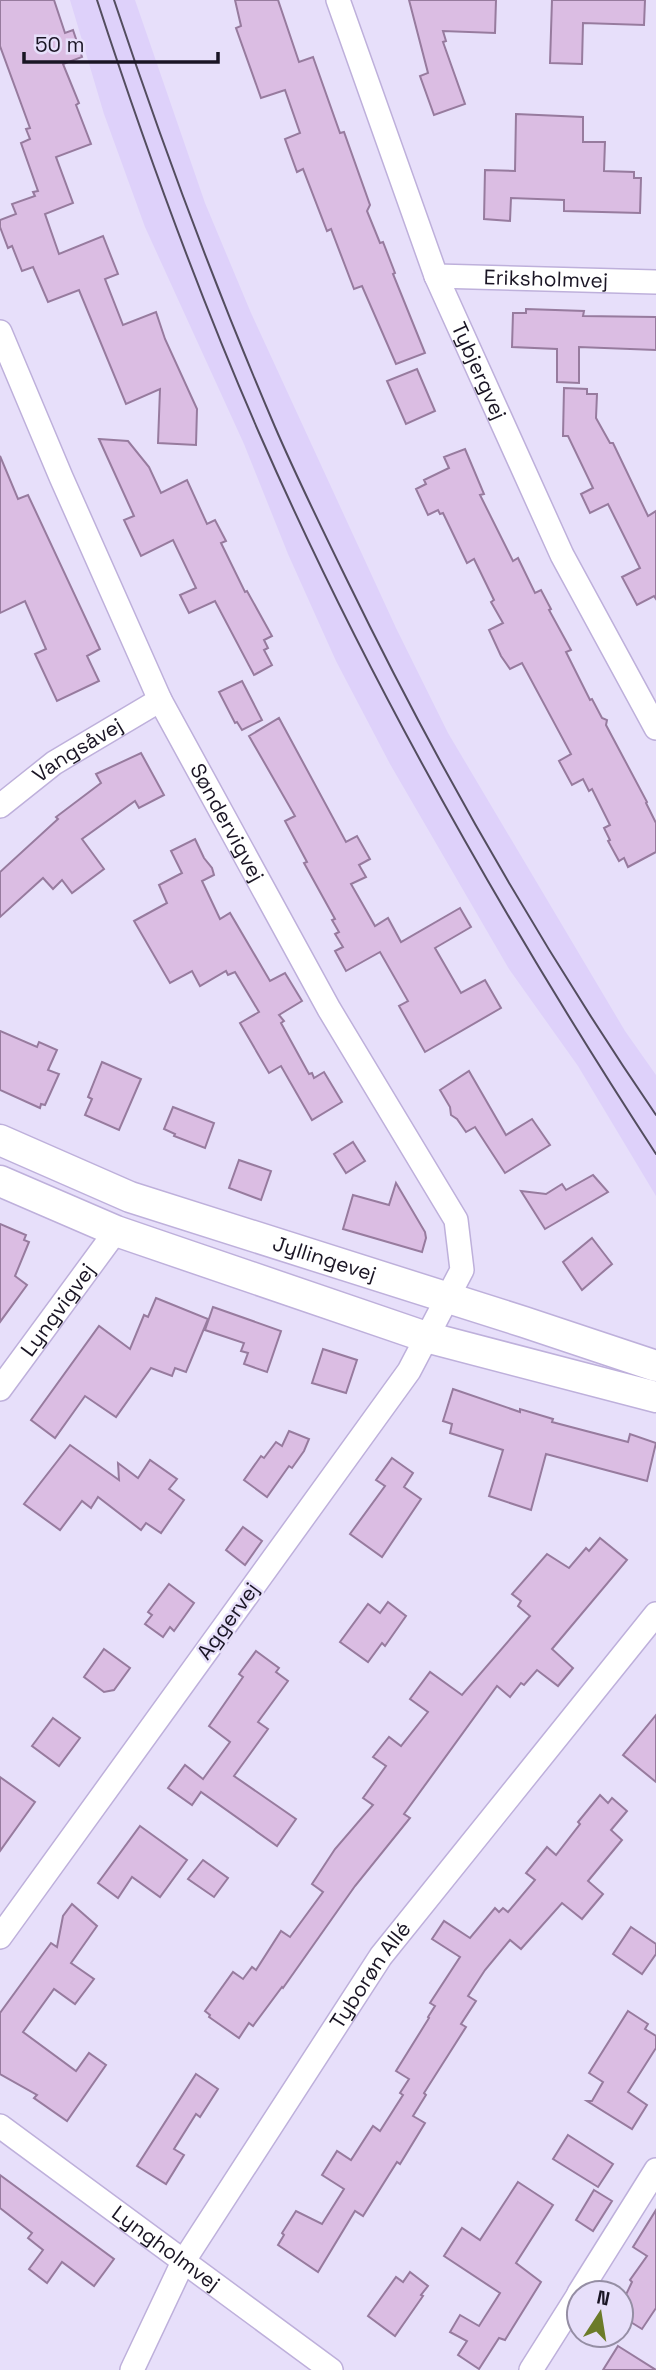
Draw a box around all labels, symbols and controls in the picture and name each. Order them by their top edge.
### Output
scale bar [24,21,219,65]
text: 50 m [35,31,85,58]
street label: Eriksholmvej [483,263,608,294]
street label: Tybjergvej [446,318,513,424]
street label: Vangsåvej [27,711,128,788]
street label: Søndervigvej [184,758,271,886]
street label: Jyllingevej [269,1229,380,1287]
street label: Lyngvigvej [14,1258,101,1362]
street label: Aggervej [190,1577,265,1665]
street label: Tyborøn Allé [323,1916,416,2034]
street label: Lyngholmvej [107,2199,226,2297]
north arrow [565,2279,635,2349]
text: N [595,2284,612,2311]

